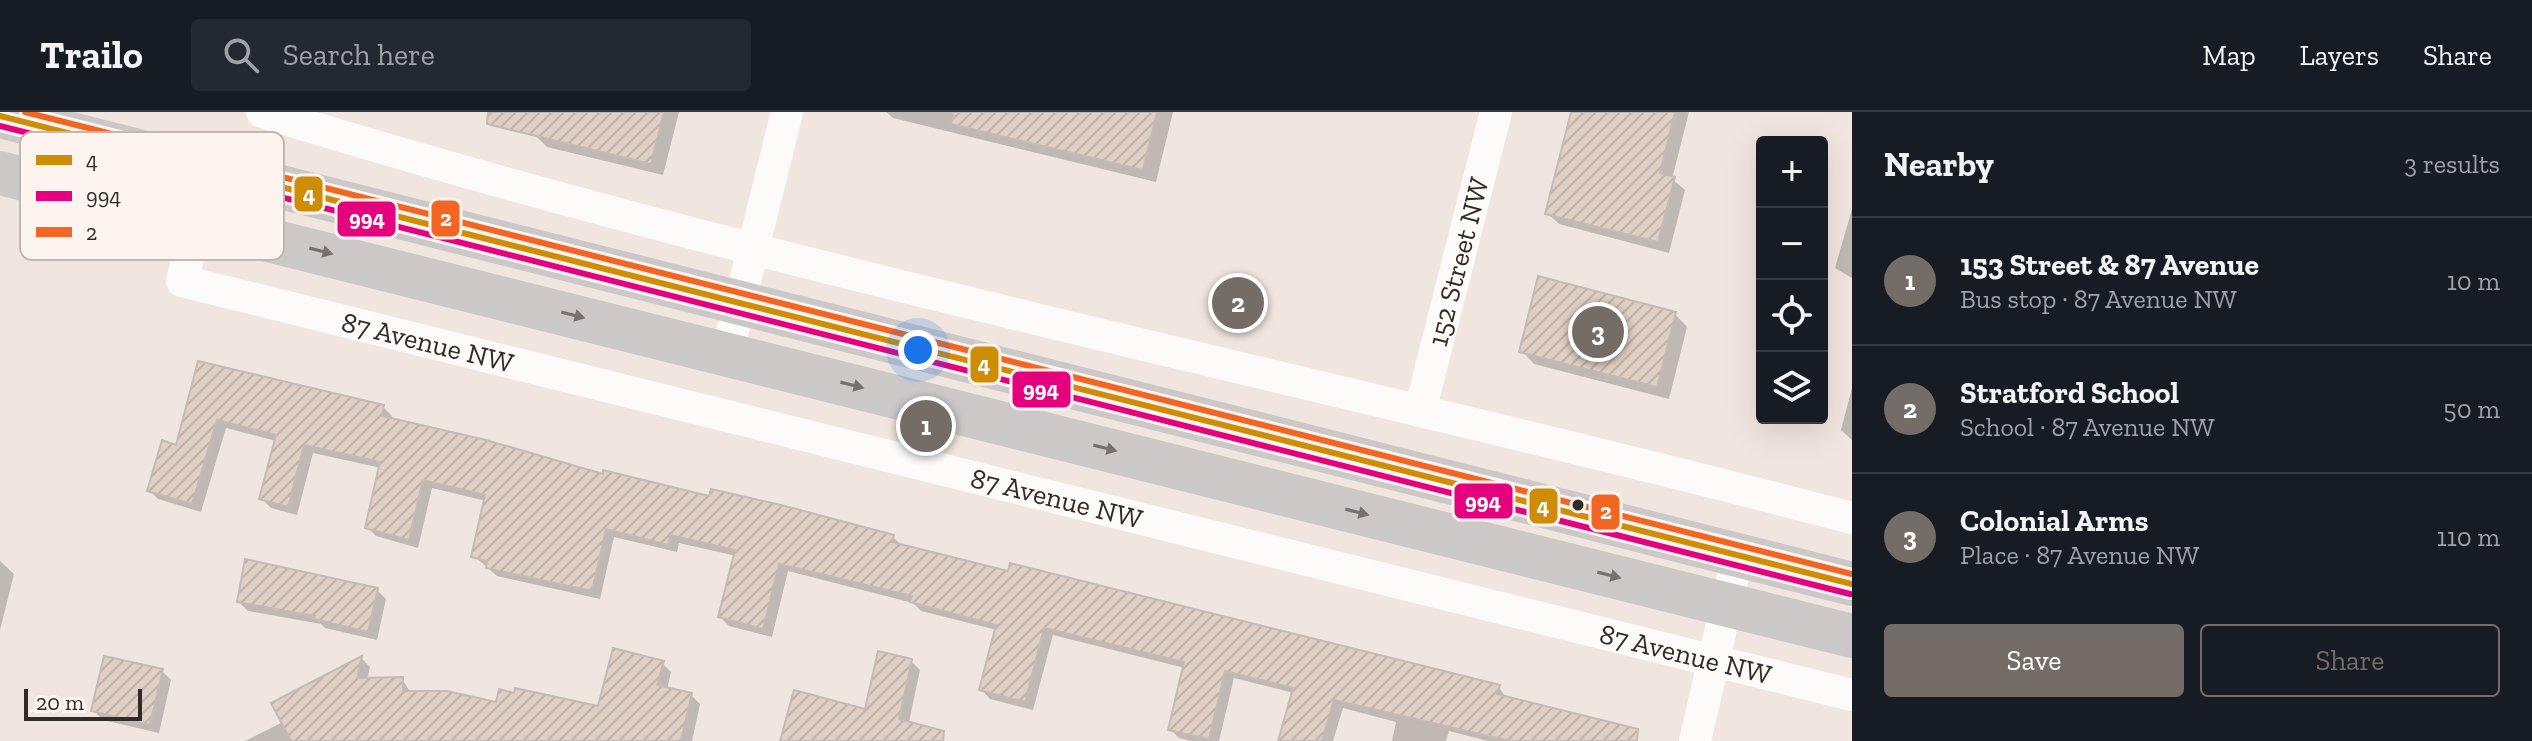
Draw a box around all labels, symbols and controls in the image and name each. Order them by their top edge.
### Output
search box [191,19,751,91]
text: Trailo [40,32,143,78]
icon: search [219,33,263,77]
text: Search here [283,37,435,73]
text: Map [2202,39,2256,72]
text: Layers [2300,39,2379,72]
text: Share [2423,39,2492,72]
legend [20,132,284,260]
map controls [1756,136,1828,424]
button: + [1756,136,1828,208]
text: Nearby [1884,144,1994,185]
text: 4 [86,147,98,174]
text: 3 results [2404,148,2500,180]
street label: 152 Street NW [1421,173,1496,350]
line badge: 4 [293,175,324,213]
text: 4 [303,181,316,208]
text: 994 [86,183,121,210]
line badge: 2 [430,199,461,238]
line badge: 994 [336,200,397,238]
text: 994 [349,205,385,232]
text: 2 [440,205,452,232]
button: − [1756,208,1828,280]
text: 2 [86,219,97,246]
one-way arrow [308,246,333,258]
text: 153 Street & 87 Avenue [1960,247,2259,283]
text: 1 [1905,265,1915,297]
text: 10 m [2447,265,2500,297]
pin: 2 [1212,273,1264,333]
button: locate [1756,280,1828,352]
text: Bus stop · 87 Avenue NW [1960,283,2237,315]
pin: 3 [1572,302,1624,362]
street label: 87 Avenue NW [338,305,518,380]
one-way arrow [560,309,585,322]
your location [898,330,938,370]
line badge: 4 [969,345,1000,384]
text: 4 [978,351,991,378]
button: layers [1756,352,1828,424]
line badge: 994 [1011,370,1072,409]
text: Stratford School [1960,375,2179,411]
text: 994 [1023,376,1059,403]
one-way arrow [840,380,865,392]
text: 2 [1903,393,1917,425]
text: 50 m [2443,393,2500,425]
pin: 1 [900,396,952,456]
text: School · 87 Avenue NW [1960,411,2215,443]
one-way arrow [1092,443,1117,455]
street label: 87 Avenue NW [967,461,1147,536]
line badge: 994 [1453,482,1514,520]
line badge: 4 [1528,487,1559,525]
text: 994 [1465,488,1501,515]
text: 4 [1537,493,1550,520]
line badge: 2 [1590,493,1621,531]
unlabelled marker [1570,497,1586,513]
text: 2 [1600,498,1612,525]
text: Colonial Arms [1960,503,2148,539]
one-way arrow [1344,506,1369,518]
text: 3 [1903,521,1917,553]
text: 110 m [2437,521,2500,553]
text: Place · 87 Avenue NW [1960,539,2199,571]
one-way arrow [1597,569,1622,581]
street label: 87 Avenue NW [1596,617,1776,692]
button: Save [1884,624,2184,697]
button: Share [2200,624,2500,697]
scale bar [24,685,142,721]
text: 20 m [36,689,84,716]

